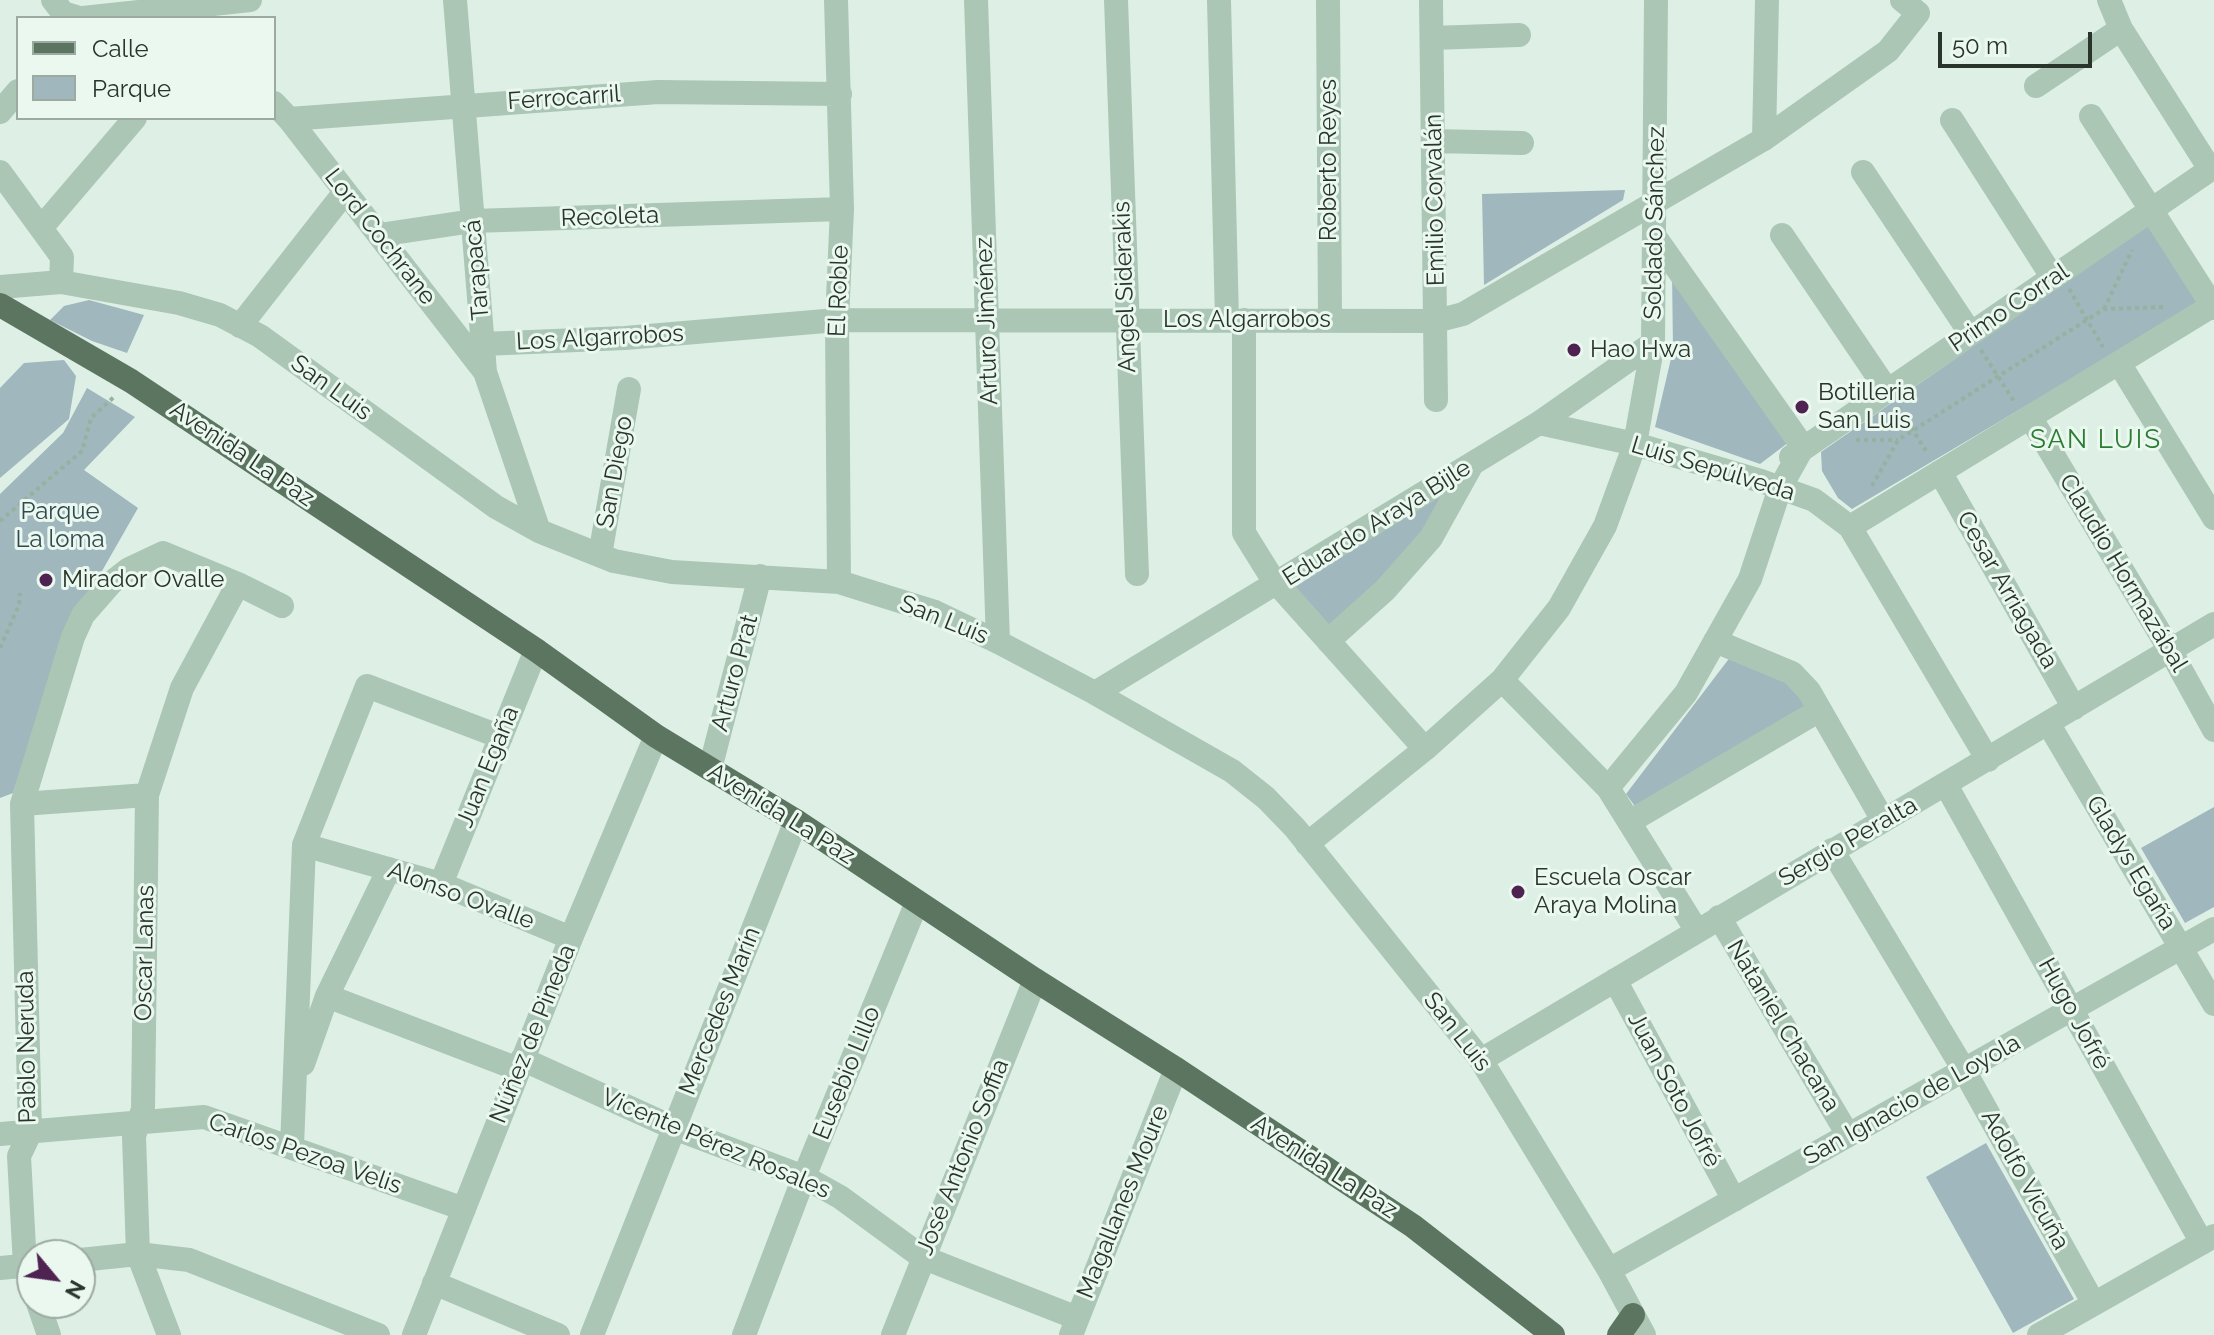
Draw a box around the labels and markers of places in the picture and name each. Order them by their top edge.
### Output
place label: Hao Hwa [1590,336,1691,364]
marker: Hao Hwa [1565,341,1583,359]
place label: Botilleria San Luis [1818,379,1915,435]
marker: Botilleria San Luis [1793,398,1811,416]
place label: Mirador Ovalle [62,566,224,594]
marker: Mirador Ovalle [37,571,55,589]
place label: Escuela Oscar Araya Molina [1534,864,1692,920]
marker: Escuela Oscar Araya Molina [1509,883,1527,901]

